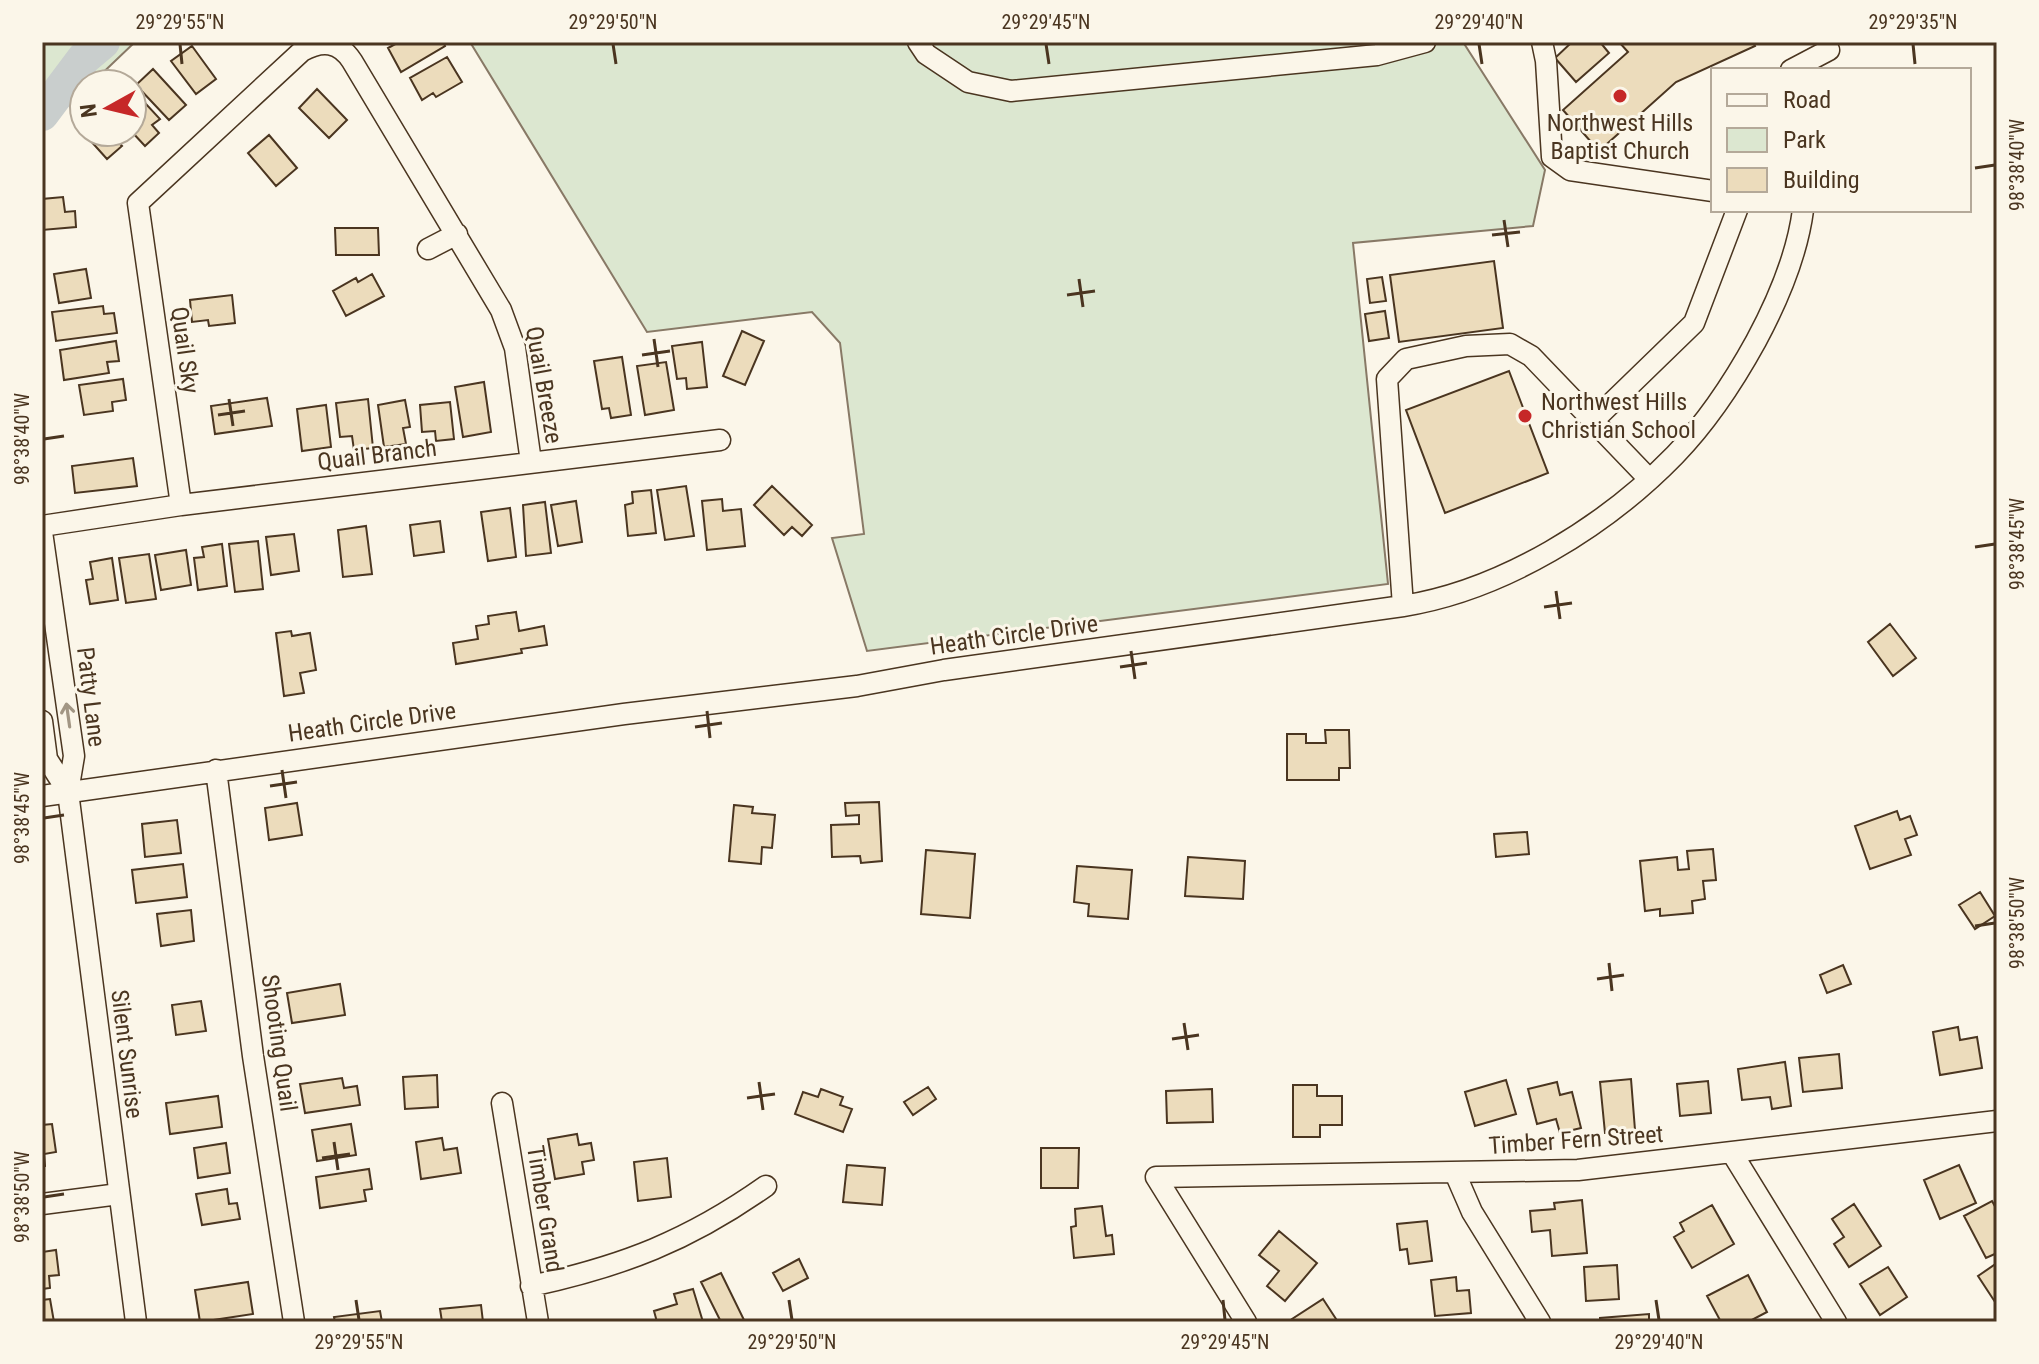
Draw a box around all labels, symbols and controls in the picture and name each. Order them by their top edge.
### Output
text: 29°29'55"N [135,10,225,34]
text: 29°29'50"N [568,10,658,34]
text: 29°29'45"N [1001,10,1091,34]
text: 29°29'40"N [1434,10,1524,34]
text: 29°29'35"N [1868,10,1958,34]
north arrow [68,68,148,148]
legend [1711,68,1971,212]
text: Road [1783,86,1831,114]
marker: Northwest Hills Baptist Church [1611,87,1629,105]
text: N [75,102,102,119]
place label: Northwest Hills Baptist Church [1547,109,1693,165]
text: 98°38'40"W [2005,119,2029,211]
text: Park [1783,126,1826,154]
text: Building [1783,166,1860,194]
street label: Quail Sky [165,305,205,395]
street label: Quail Breeze [520,324,568,446]
place label: Northwest Hills Christian School [1541,388,1696,444]
text: 98°38'40"W [10,393,34,485]
marker: Northwest Hills Christian School [1516,407,1534,425]
street label: Quail Branch [316,434,438,476]
text: 98°38'45"W [2005,498,2029,590]
street label: Heath Circle Drive [928,609,1100,661]
street label: Patty Lane [71,646,111,748]
street label: Heath Circle Drive [286,696,458,748]
one-way arrow [60,703,75,728]
text: 98°38'45"W [10,772,34,864]
text: 98°38'50"W [2005,877,2029,969]
street label: Shooting Quail [256,973,302,1113]
street label: Silent Sunrise [105,988,149,1120]
street label: Timber Fern Street [1488,1120,1664,1160]
street label: Timber Grand [521,1144,569,1274]
text: 98°38'50"W [10,1151,34,1243]
text: 29°29'55"N [314,1330,404,1354]
text: 29°29'50"N [747,1330,837,1354]
text: 29°29'45"N [1180,1330,1270,1354]
text: 29°29'40"N [1614,1330,1704,1354]

